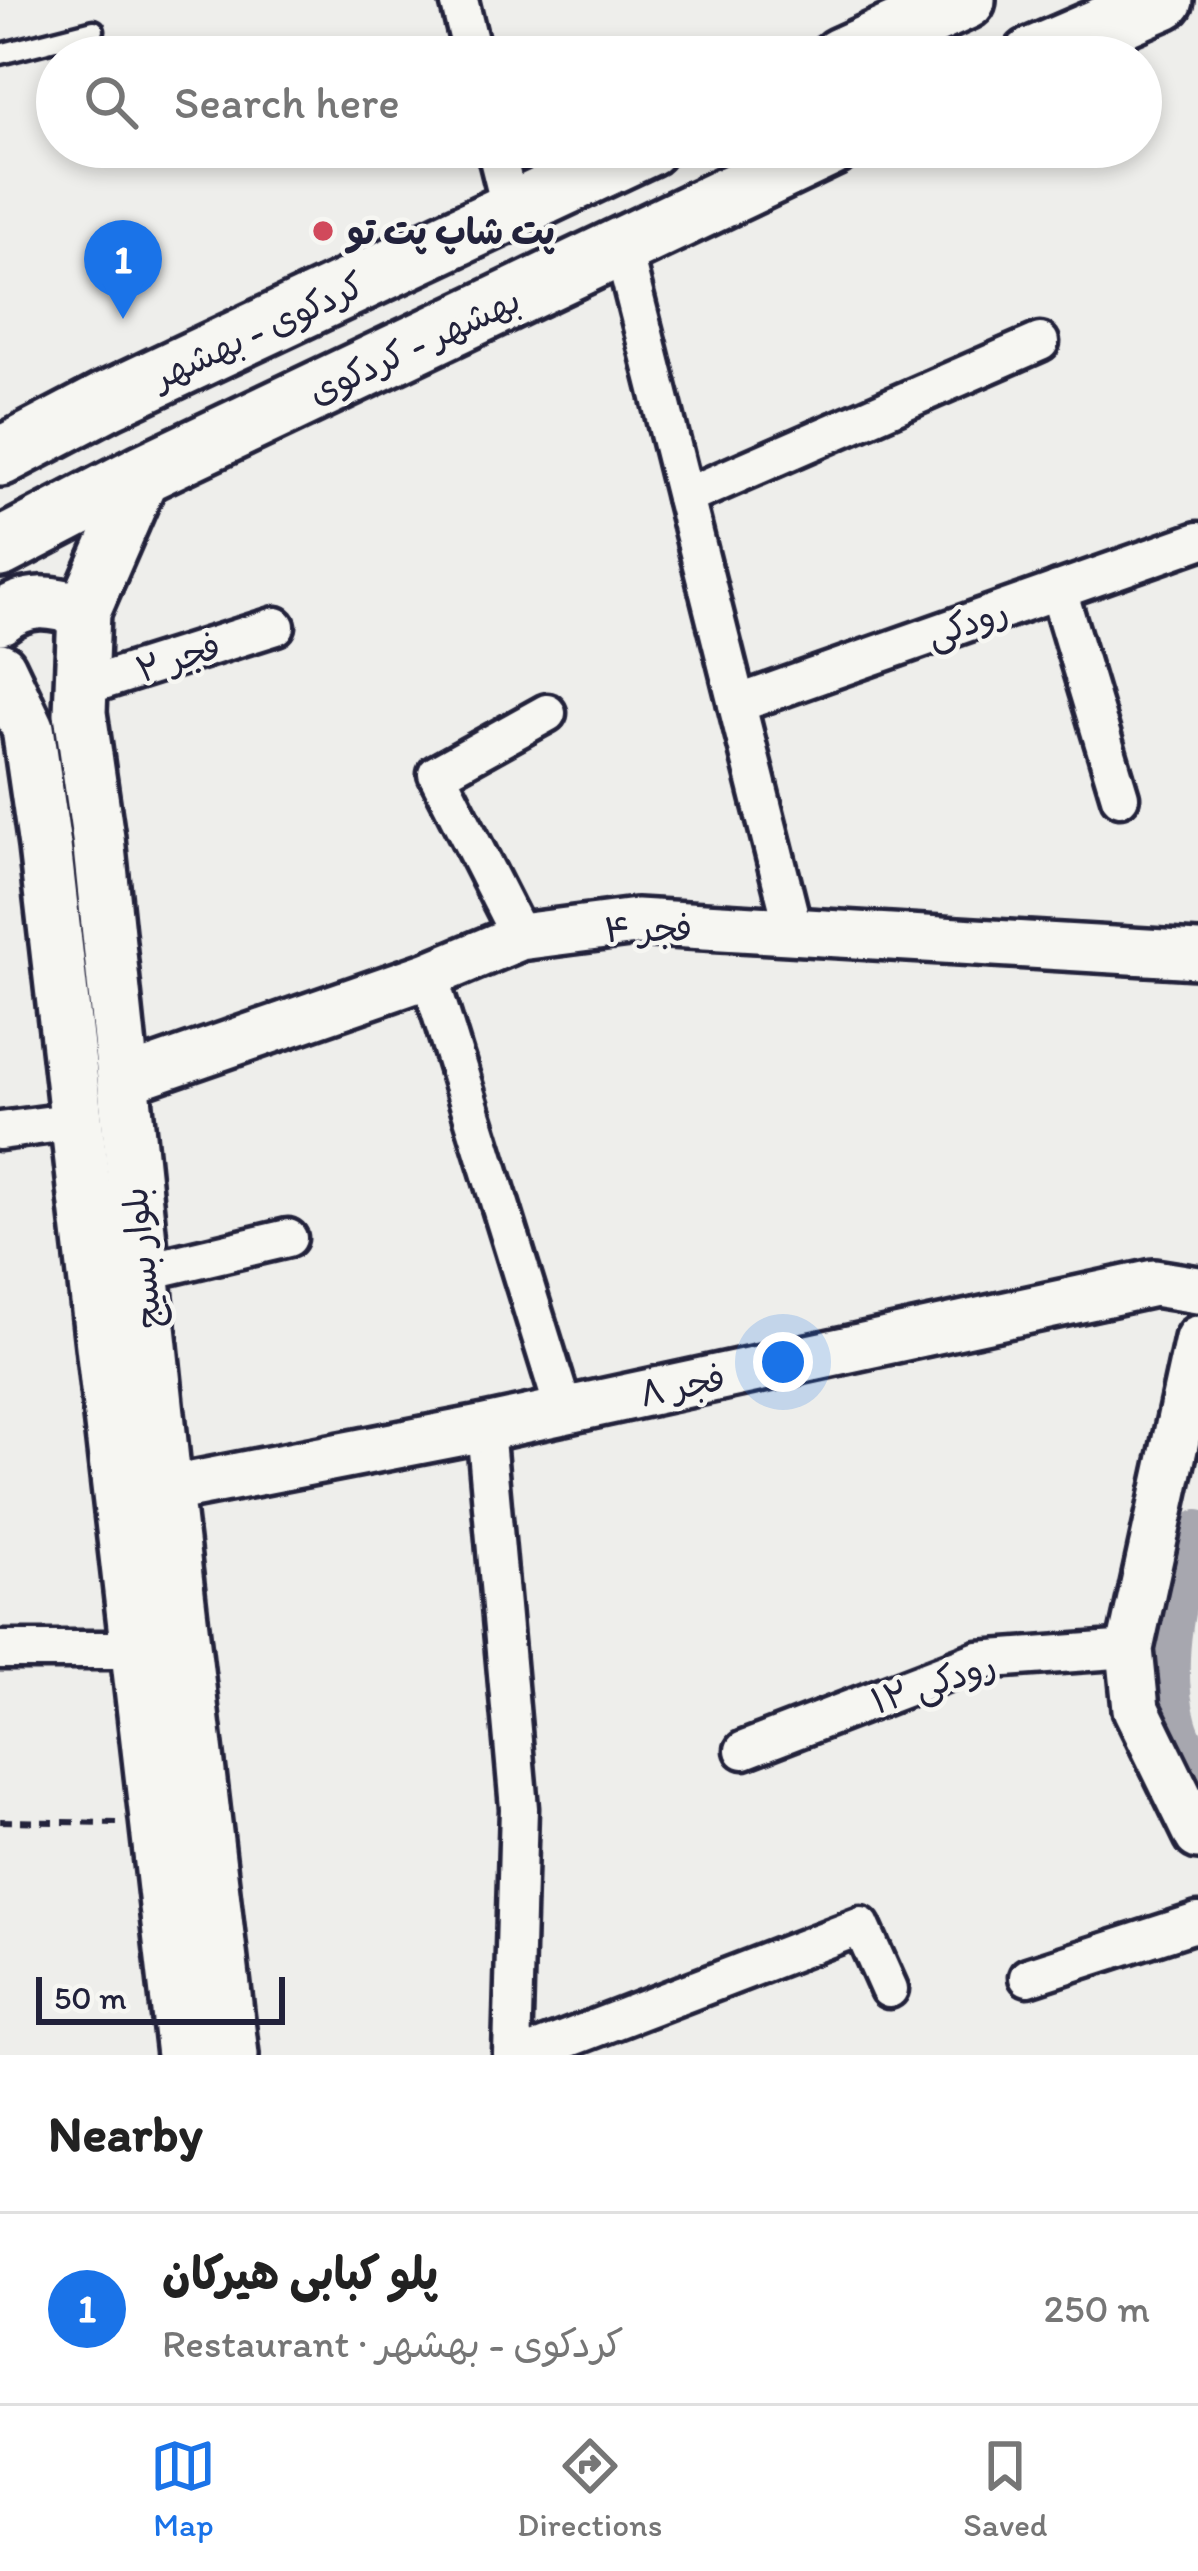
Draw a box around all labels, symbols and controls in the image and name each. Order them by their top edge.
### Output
search box [36,36,1162,168]
icon: search [78,69,144,135]
text: Search here [174,75,400,129]
place label: پت شاپ پت تو [344,210,556,255]
marker: پت شاپ پت تو [310,218,336,244]
pin: 1 [84,220,162,319]
street label: کردکوی - بهشهر [143,263,371,400]
street label: بهشهر - کردکوی [301,278,527,414]
street label: رودکی [921,589,1014,658]
street label: فجر ۲ [131,624,226,691]
street label: فجر ۴ [603,906,693,951]
street label: بلوار بسیج [113,1185,173,1331]
your location [753,1332,813,1392]
street label: فجر ۸ [635,1355,729,1416]
street label: رودکی ۱۲ [865,1642,1002,1725]
scale bar [36,1971,285,2024]
text: 50 m [54,1978,127,2017]
text: Nearby [48,2103,203,2164]
text: پلو کبابی هیرکان [162,2246,438,2300]
text: 1 [78,2285,96,2332]
text: 250 m [1043,2285,1150,2332]
text: Restaurant · کردکوی - بهشهر [162,2320,624,2367]
tab: Map [150,2433,216,2544]
tab: Directions [517,2433,662,2544]
tab: Saved [963,2433,1048,2544]

